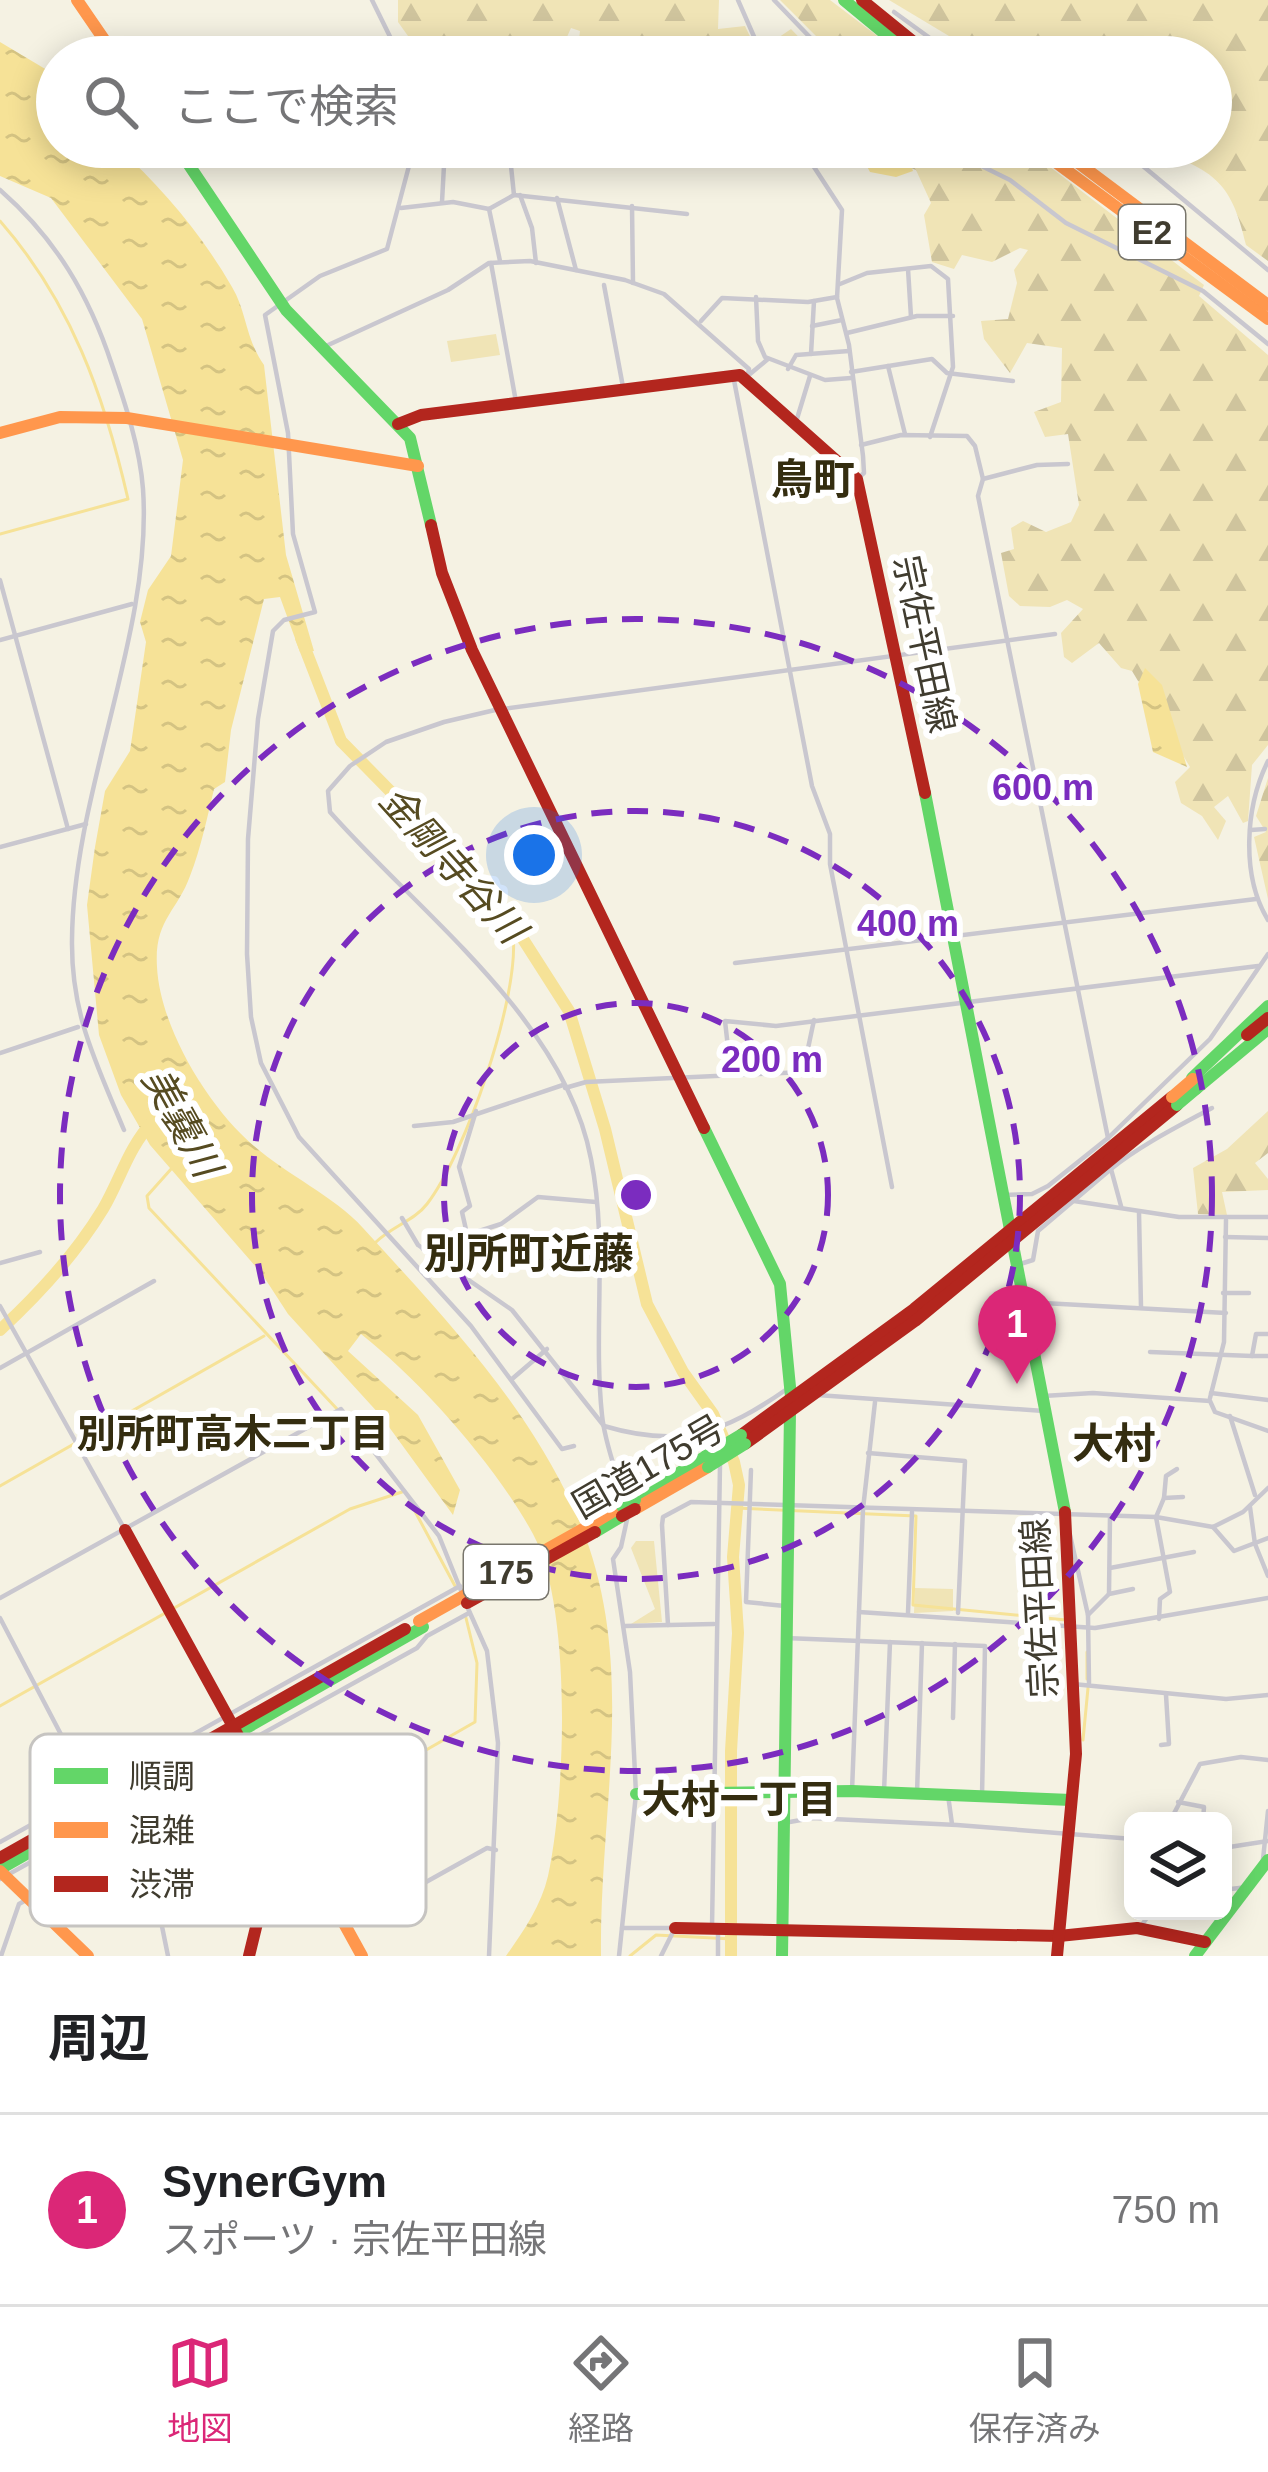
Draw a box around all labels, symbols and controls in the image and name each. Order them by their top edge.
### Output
search box [36,36,1232,168]
icon: search [78,69,144,135]
text: ここで検索 [174,81,399,132]
road number: E2 [1119,205,1185,259]
district label: 鳥町 [771,456,855,503]
street label: 宗佐平田線 [886,552,963,736]
text: 600 m [992,767,1094,808]
water label: 金剛寺谷川 [371,777,537,954]
your location [504,825,564,885]
text: 400 m [857,903,959,944]
text: 200 m [721,1039,823,1080]
water label: 美嚢川 [134,1061,231,1187]
centre of rings [615,1174,657,1216]
district label: 別所町近藤 [424,1230,634,1277]
pin: 1 [978,1285,1056,1384]
street label: 国道175号 [565,1407,731,1526]
district label: 別所町高木二丁目 [77,1412,389,1455]
district label: 大村 [1072,1420,1156,1467]
street label: 宗佐平田線 [1014,1517,1065,1699]
road number: 175 [464,1545,548,1599]
legend [30,1734,426,1926]
text: 順調 [129,1758,195,1795]
district label: 大村一丁目 [641,1778,837,1821]
text: 混雑 [129,1812,195,1849]
map controls [1124,1812,1232,1920]
button: layers [1124,1812,1232,1920]
text: 渋滞 [129,1866,195,1903]
text: 周辺 [48,2010,150,2067]
text: SynerGym [162,2156,387,2207]
text: 1 [76,2188,98,2231]
text: 750 m [1112,2188,1220,2231]
text: スポーツ · 宗佐平田線 [162,2218,547,2261]
tab: 地図 [167,2330,233,2450]
tab: 経路 [568,2330,634,2450]
tab: 保存済み [969,2330,1101,2450]

